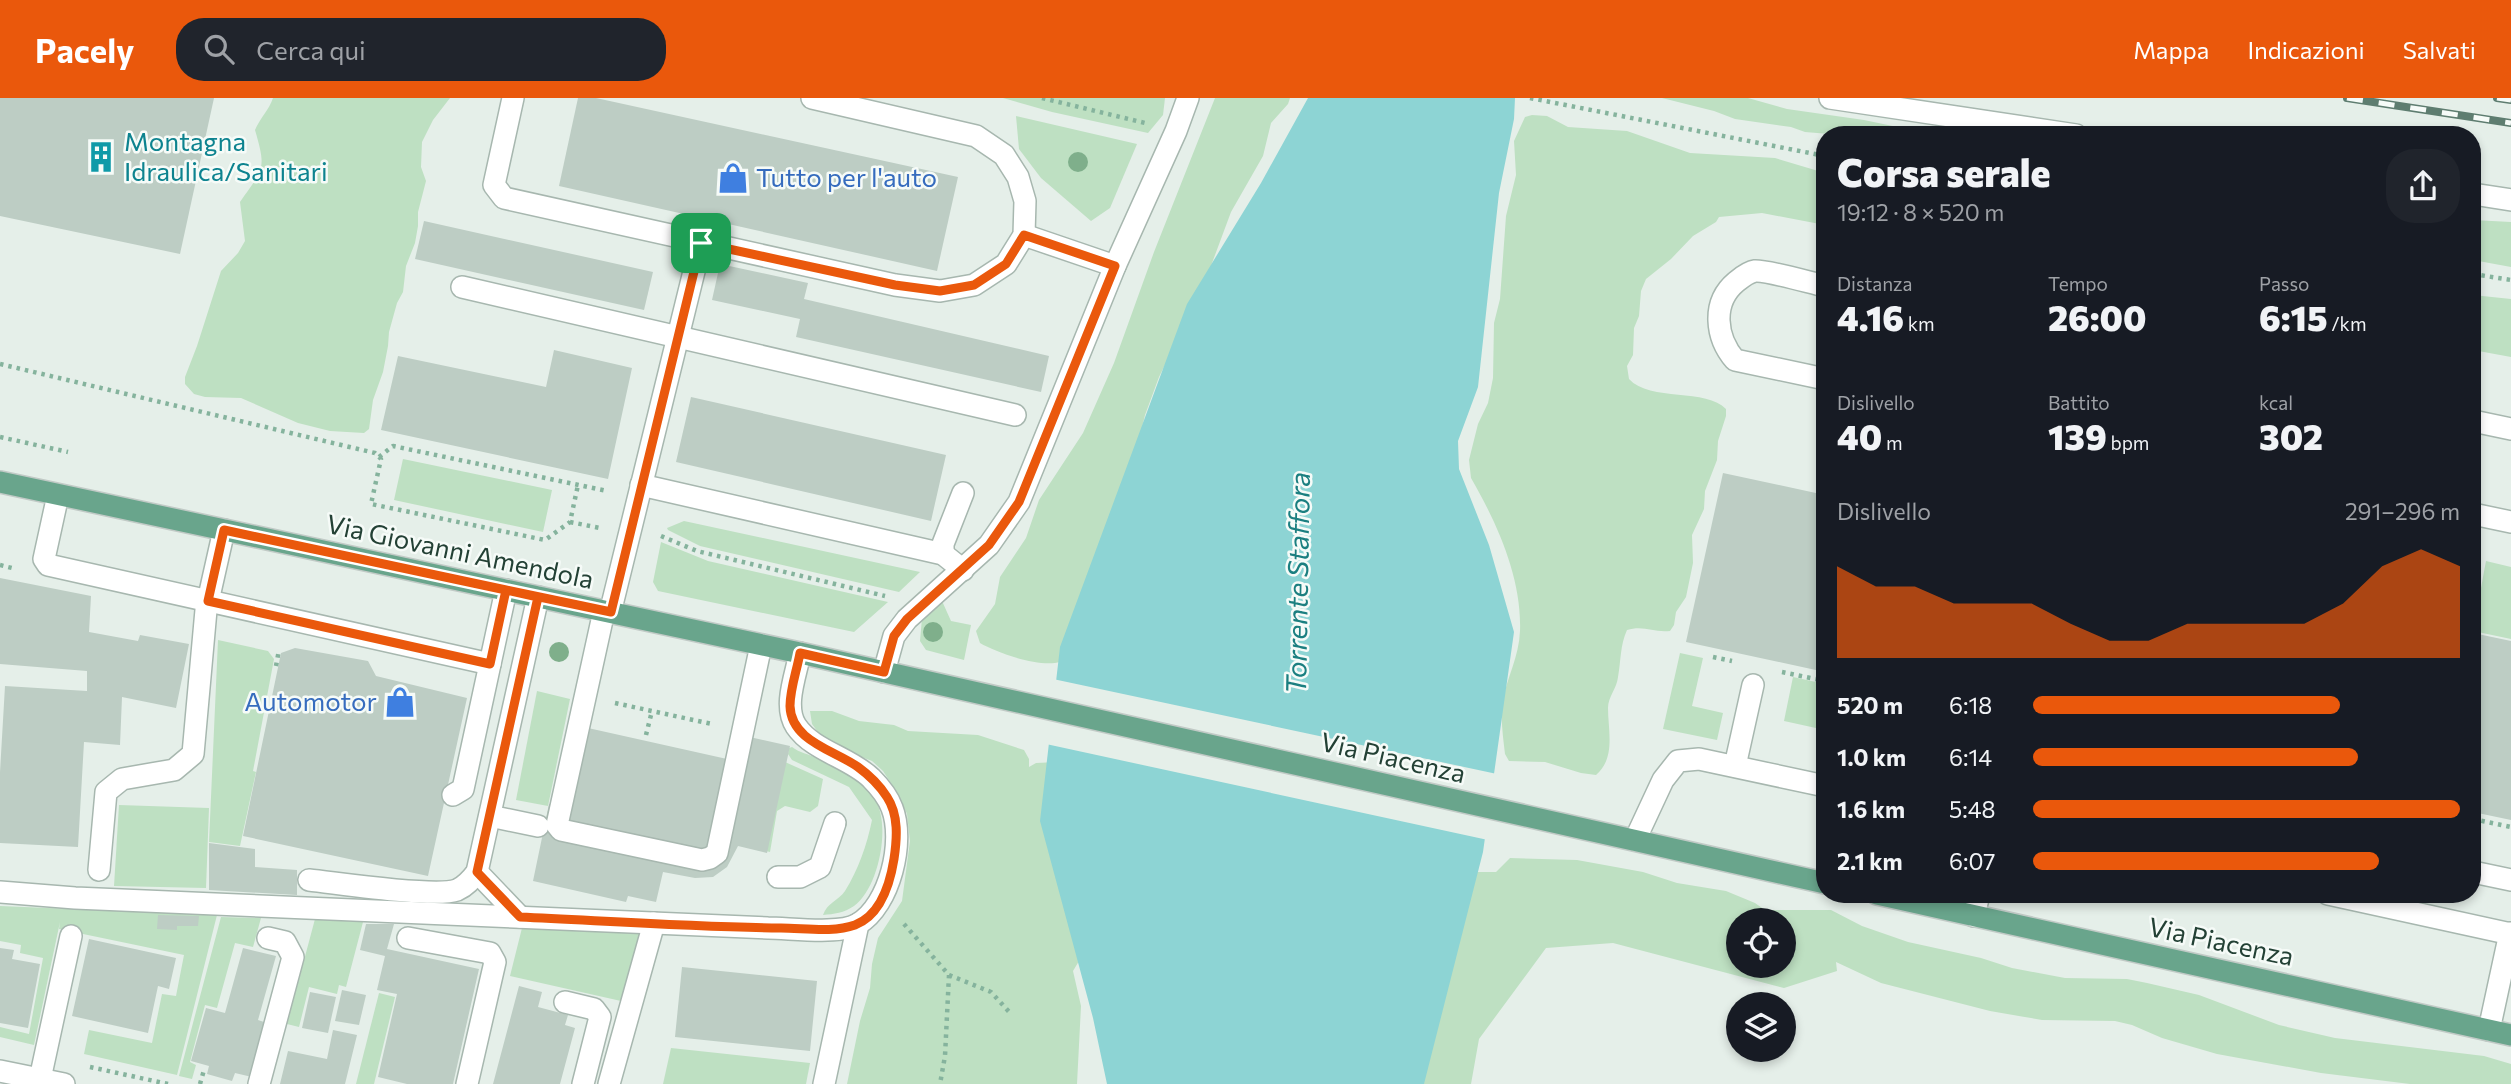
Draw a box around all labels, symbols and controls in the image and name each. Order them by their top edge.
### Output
search box [176,18,666,81]
text: Pacely [35,29,134,70]
icon: search [200,30,238,68]
text: Cerca qui [256,34,366,65]
text: Mappa [2133,35,2209,64]
text: Indicazioni [2247,35,2365,64]
text: Salvati [2403,35,2476,64]
place label: Montagna Idraulica/Sanitari [124,125,328,186]
building icon: Montagna Idraulica/Sanitari [84,140,118,174]
text: Corsa serale [1837,148,2051,195]
button: share [2386,149,2460,223]
shop icon: Tutto per l'auto [716,161,750,195]
place label: Tutto per l'auto [756,161,937,192]
text: 19:12 · 8 × 520 m [1837,198,2004,226]
pin [671,213,731,273]
icon: arrive [682,224,720,262]
text: Distanza [1837,272,1912,295]
text: Tempo [2048,272,2108,295]
text: Passo [2259,272,2309,295]
text: 4.16 [1837,295,1904,338]
text: 26:00 [2048,295,2147,338]
text: 6:15 [2259,295,2328,338]
text: km [1904,312,1935,335]
text: /km [2328,312,2366,335]
text: Dislivello [1837,391,1915,414]
text: Battito [2048,391,2110,414]
text: kcal [2259,391,2293,414]
text: 40 [1837,414,1882,457]
text: 139 [2048,414,2107,457]
text: 302 [2259,414,2323,457]
text: m [1882,431,1902,454]
text: bpm [2107,431,2149,454]
water label: Torrente Staffora [1278,472,1316,694]
text: Dislivello [1837,497,1931,525]
text: 291–296 m [2345,497,2460,525]
street label: Via Giovanni Amendola [324,507,597,594]
place label: Automotor [244,685,377,716]
shop icon: Automotor [383,685,417,719]
text: 520 m [1837,691,1903,719]
text: 6:18 [1949,691,1992,719]
street label: Via Piacenza [1318,725,1469,788]
text: 1.0 km [1837,743,1906,771]
text: 6:14 [1949,743,1992,771]
text: 1.6 km [1837,795,1905,823]
text: 5:48 [1949,795,1995,823]
text: 2.1 km [1837,847,1903,875]
text: 6:07 [1949,847,1995,875]
map controls [1726,908,1796,1062]
button: locate [1726,908,1796,978]
street label: Via Piacenza [2146,910,2297,971]
button: layers [1726,992,1796,1062]

